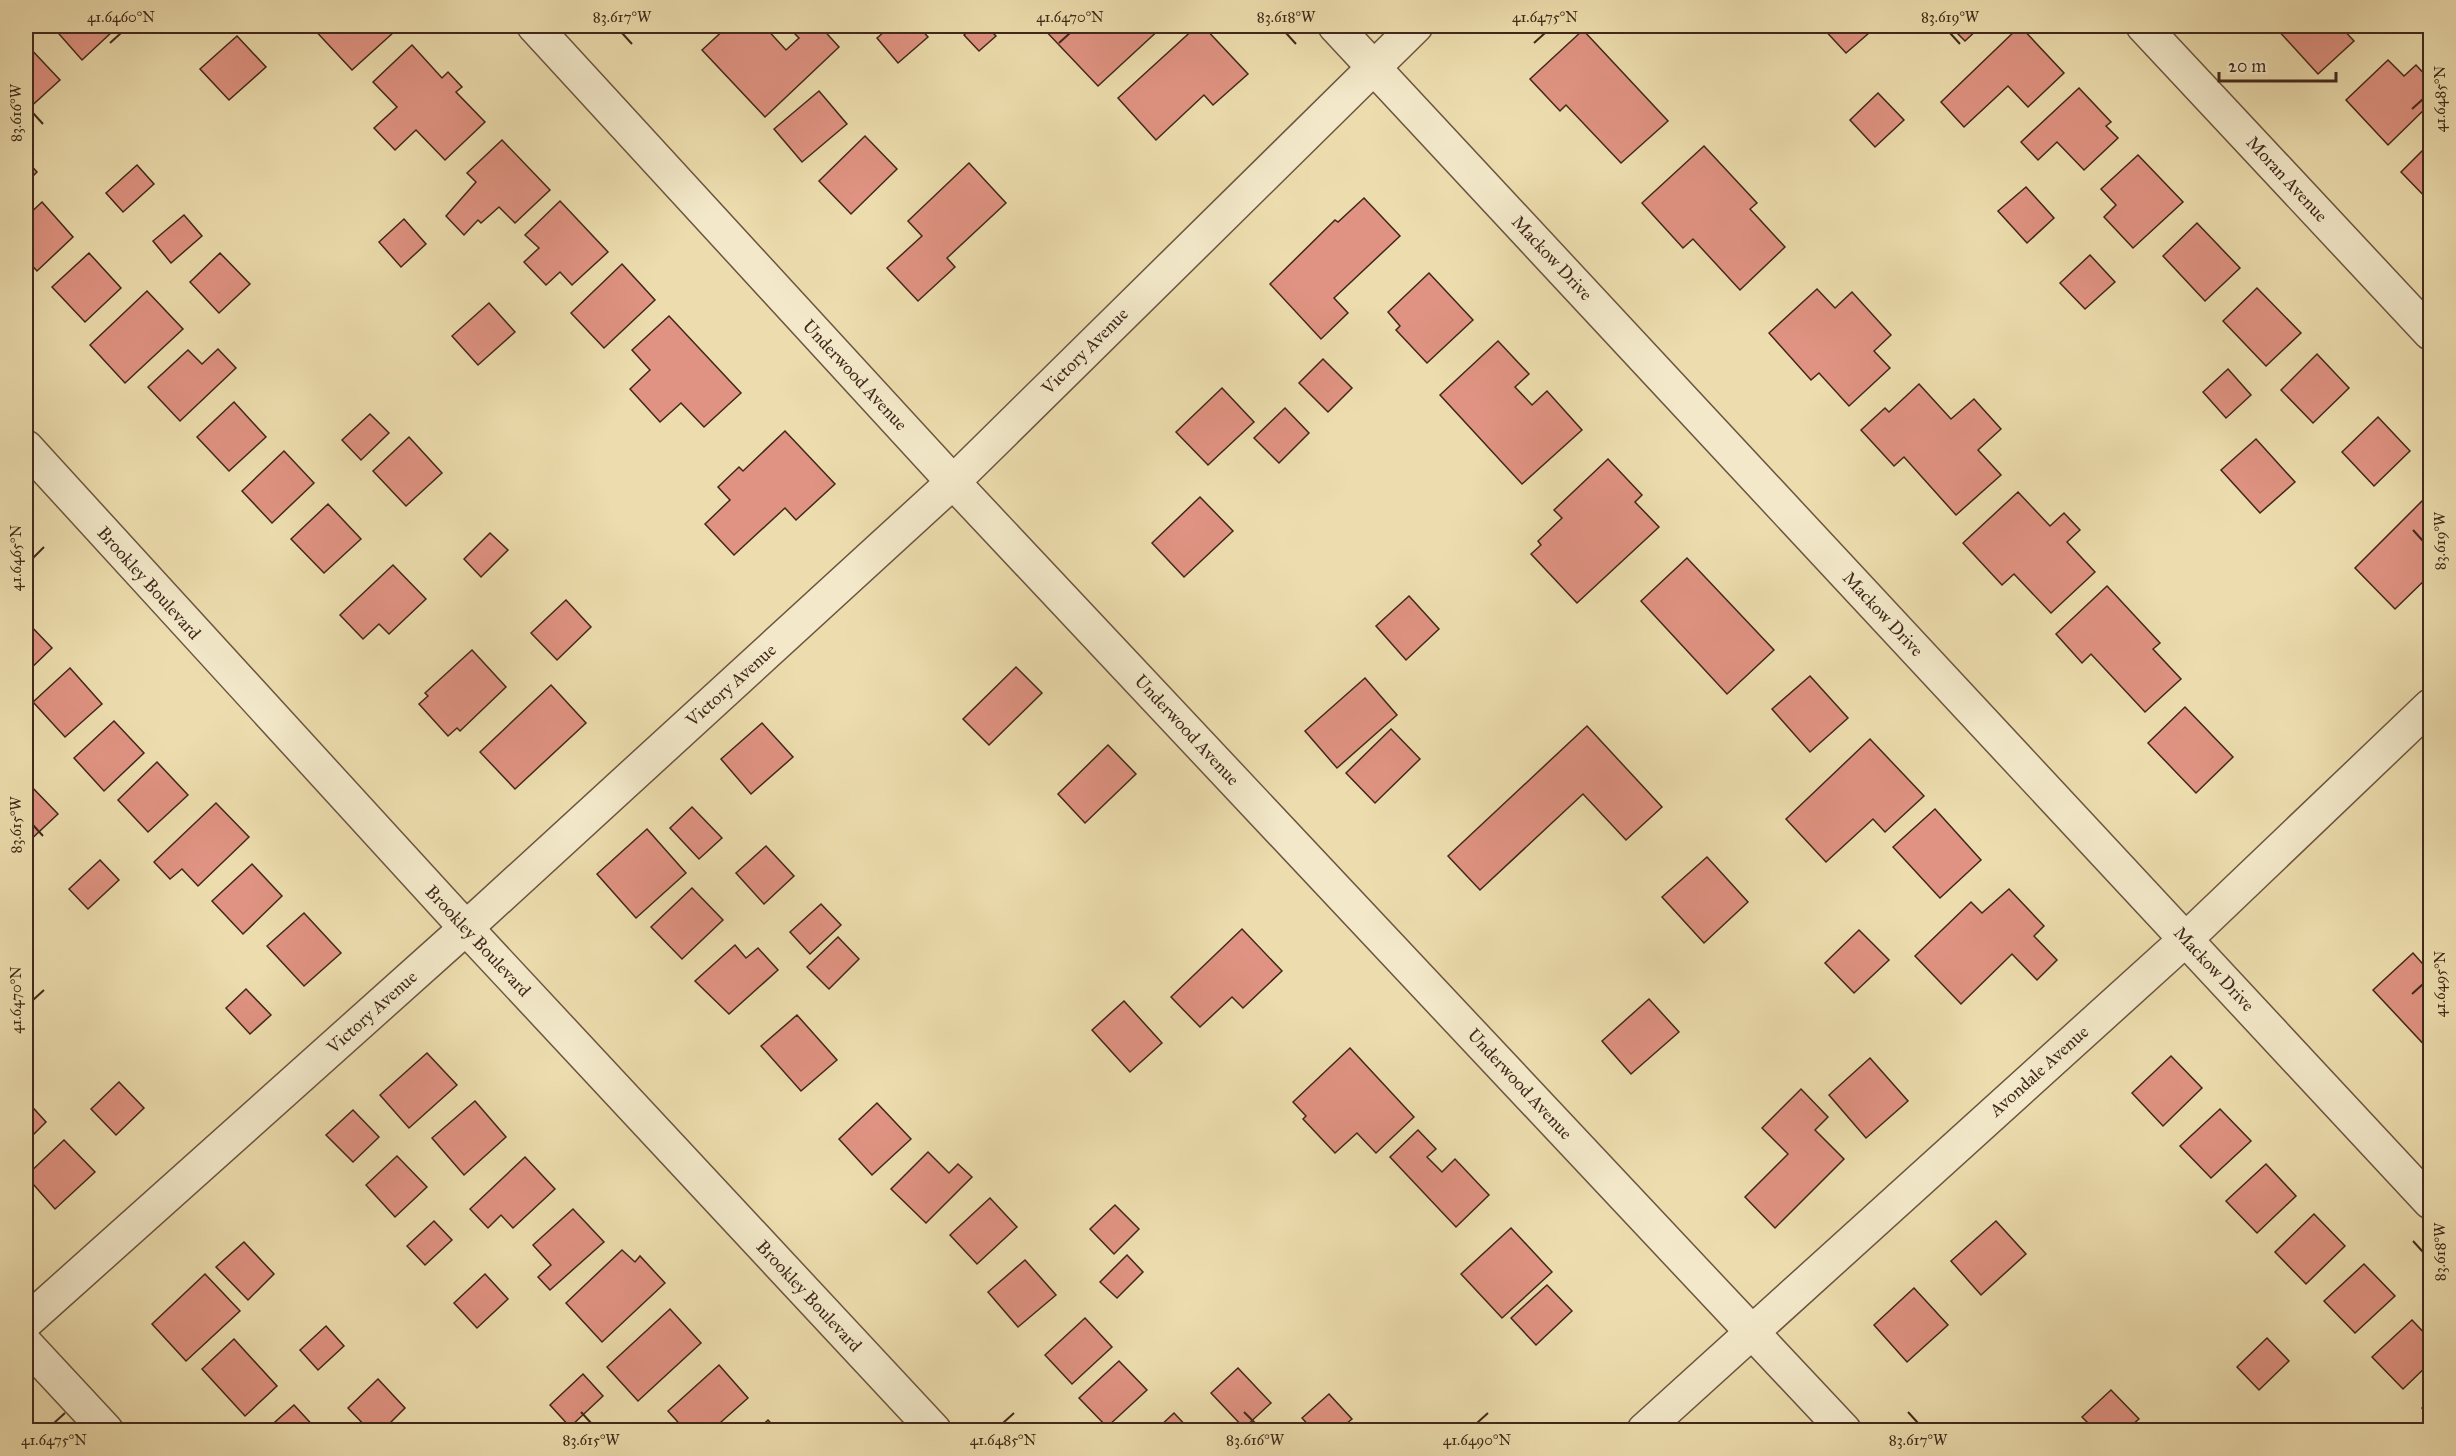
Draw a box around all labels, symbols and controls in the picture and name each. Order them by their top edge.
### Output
text: 41.6460°N [87,8,155,26]
text: 83.617°W [593,8,652,26]
text: 41.6470°N [1036,8,1104,26]
text: 83.618°W [1257,8,1316,26]
text: 41.6475°N [1512,8,1578,26]
text: 83.619°W [1921,8,1980,26]
scale bar [2219,45,2336,83]
text: 20 m [2228,55,2266,77]
text: 41.6485°N [2431,65,2449,132]
text: 83.616°W [7,83,25,142]
street label: Moran Avenue [2242,131,2332,227]
street label: Mackow Drive [1507,211,1597,305]
street label: Victory Avenue [1036,303,1133,400]
street label: Underwood Avenue [798,315,912,435]
text: 83.619°W [2431,511,2449,570]
street label: Brookley Boulevard [92,522,206,644]
text: 41.6465°N [7,525,25,591]
street label: Mackow Drive [1838,567,1928,661]
street label: Victory Avenue [681,639,781,732]
street label: Underwood Avenue [1130,670,1244,790]
text: 83.615°W [7,796,25,854]
street label: Brookley Boulevard [421,881,535,1001]
street label: Mackow Drive [2169,922,2259,1016]
text: 41.6495°N [2431,950,2449,1017]
text: 41.6470°N [7,966,25,1034]
street label: Victory Avenue [322,966,422,1059]
street label: Avondale Avenue [1984,1021,2093,1122]
street label: Underwood Avenue [1463,1024,1577,1144]
text: 83.618°W [2431,1222,2449,1281]
street label: Brookley Boulevard [752,1236,866,1356]
text: 41.6475°N [21,1431,87,1449]
text: 83.615°W [562,1431,620,1449]
text: 41.6485°N [970,1431,1037,1449]
text: 83.616°W [1226,1431,1285,1449]
text: 41.6490°N [1443,1431,1511,1449]
text: 83.617°W [1889,1431,1948,1449]

